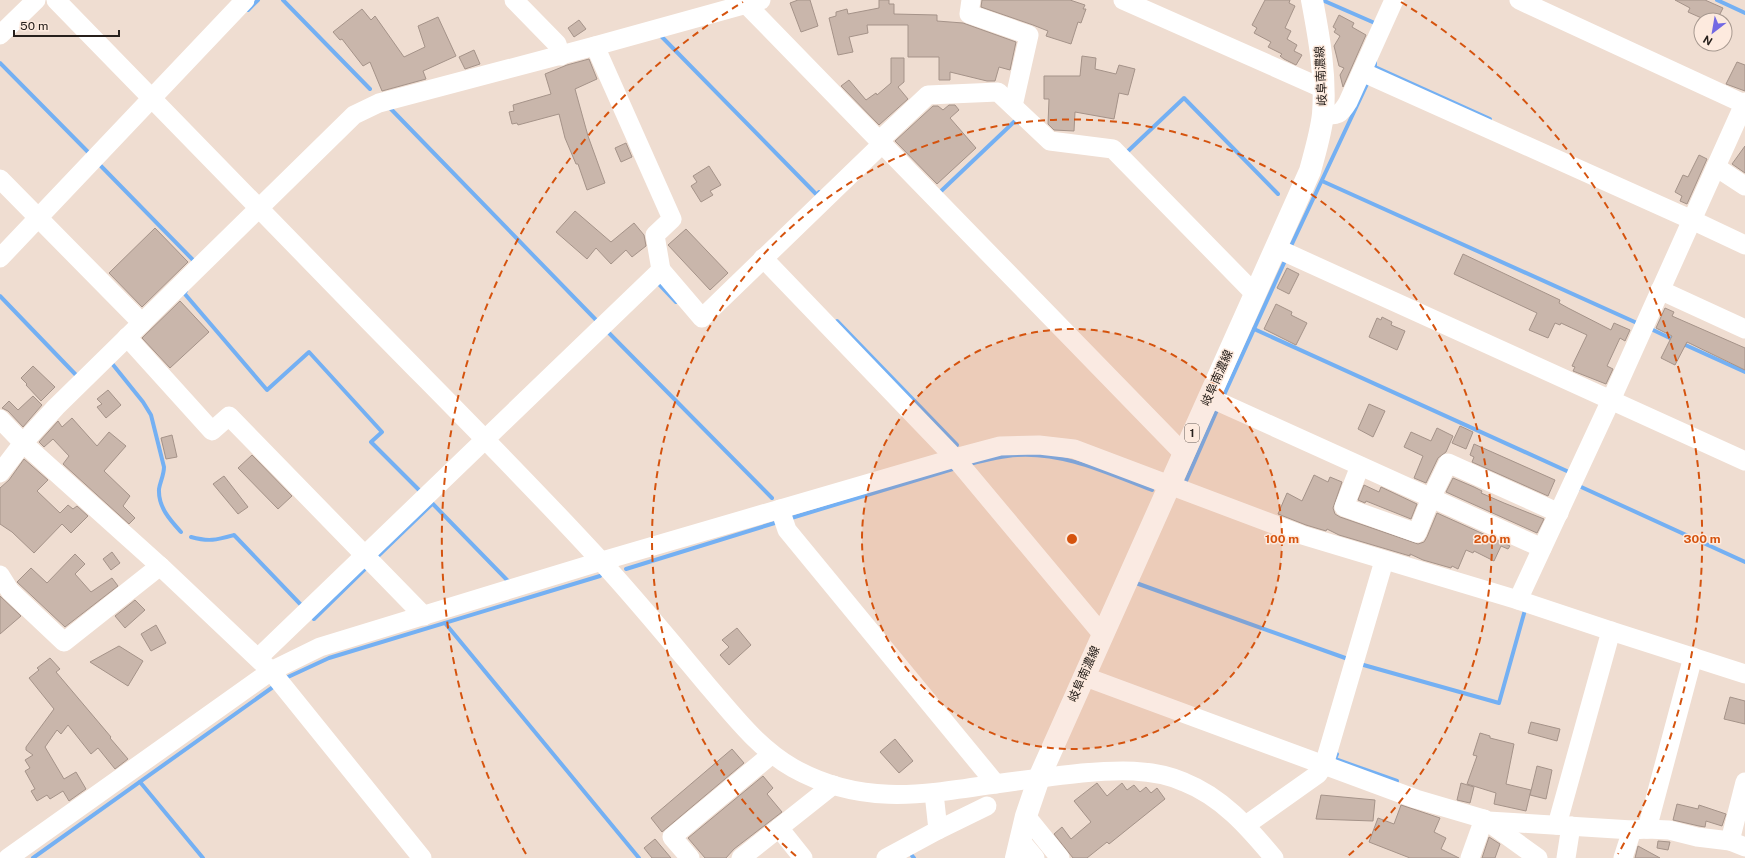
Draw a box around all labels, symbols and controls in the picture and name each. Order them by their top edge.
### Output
scale bar [14,12,119,38]
north arrow [1693,12,1733,52]
text: 50 m [20,19,48,33]
text: N [1701,33,1715,48]
street label: 岐阜南濃線 [1312,46,1330,106]
street label: 岐阜南濃線 [1198,348,1236,408]
road number: 1 [1185,424,1199,442]
centre of rings [1065,532,1079,546]
text: 100 m [1265,532,1299,546]
text: 200 m [1474,532,1510,546]
text: 300 m [1684,532,1721,546]
street label: 岐阜南濃線 [1065,644,1103,704]

